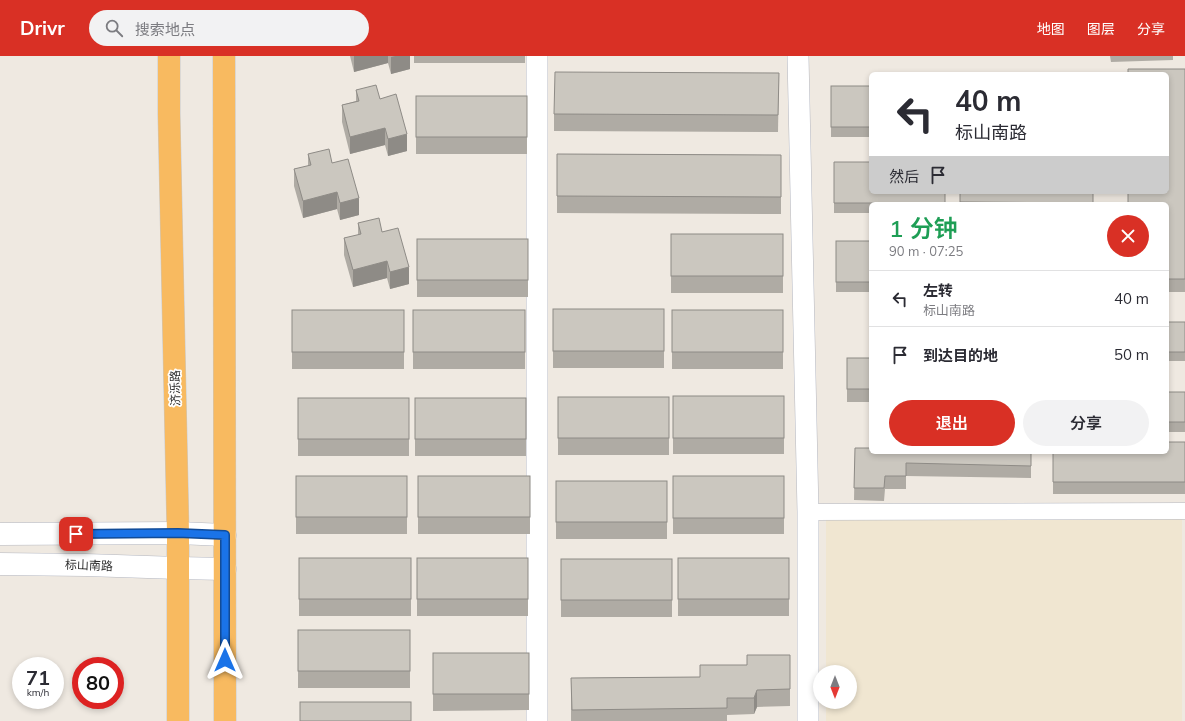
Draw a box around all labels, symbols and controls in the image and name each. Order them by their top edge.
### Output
search box [89,10,369,46]
text: Drivr [20,16,65,40]
icon: search [103,17,125,39]
text: 搜索地点 [135,20,195,39]
text: 地图 [1037,20,1065,38]
text: 图层 [1087,20,1115,38]
text: 分享 [1137,20,1165,38]
text: 40 m [955,83,1021,118]
icon: left [889,88,941,140]
text: 标山南路 [955,121,1027,144]
icon: arrive [927,164,949,186]
text: 然后 [889,167,919,186]
text: 1 分钟 [889,213,958,243]
button: close [1107,215,1149,257]
text: 90 m · 07:25 [889,243,963,259]
text: 左转 [923,281,953,300]
icon: left [889,288,911,310]
text: 40 m [1114,289,1149,308]
text: 标山南路 [923,302,975,318]
icon: arrive [889,344,911,366]
text: 50 m [1114,345,1149,364]
text: 到达目的地 [923,346,998,365]
street label: 济泺路 [167,370,183,406]
button: 退出 [889,400,1015,446]
button: 分享 [1023,400,1149,446]
pin [59,517,93,551]
icon: arrive [65,523,87,545]
street label: 标山南路 [65,557,113,573]
position arrow [204,639,246,681]
speed limit sign: 80 [72,657,124,709]
text: 71 [26,665,50,690]
north arrow [813,665,857,709]
map controls [813,665,857,709]
text: km/h [27,686,49,699]

